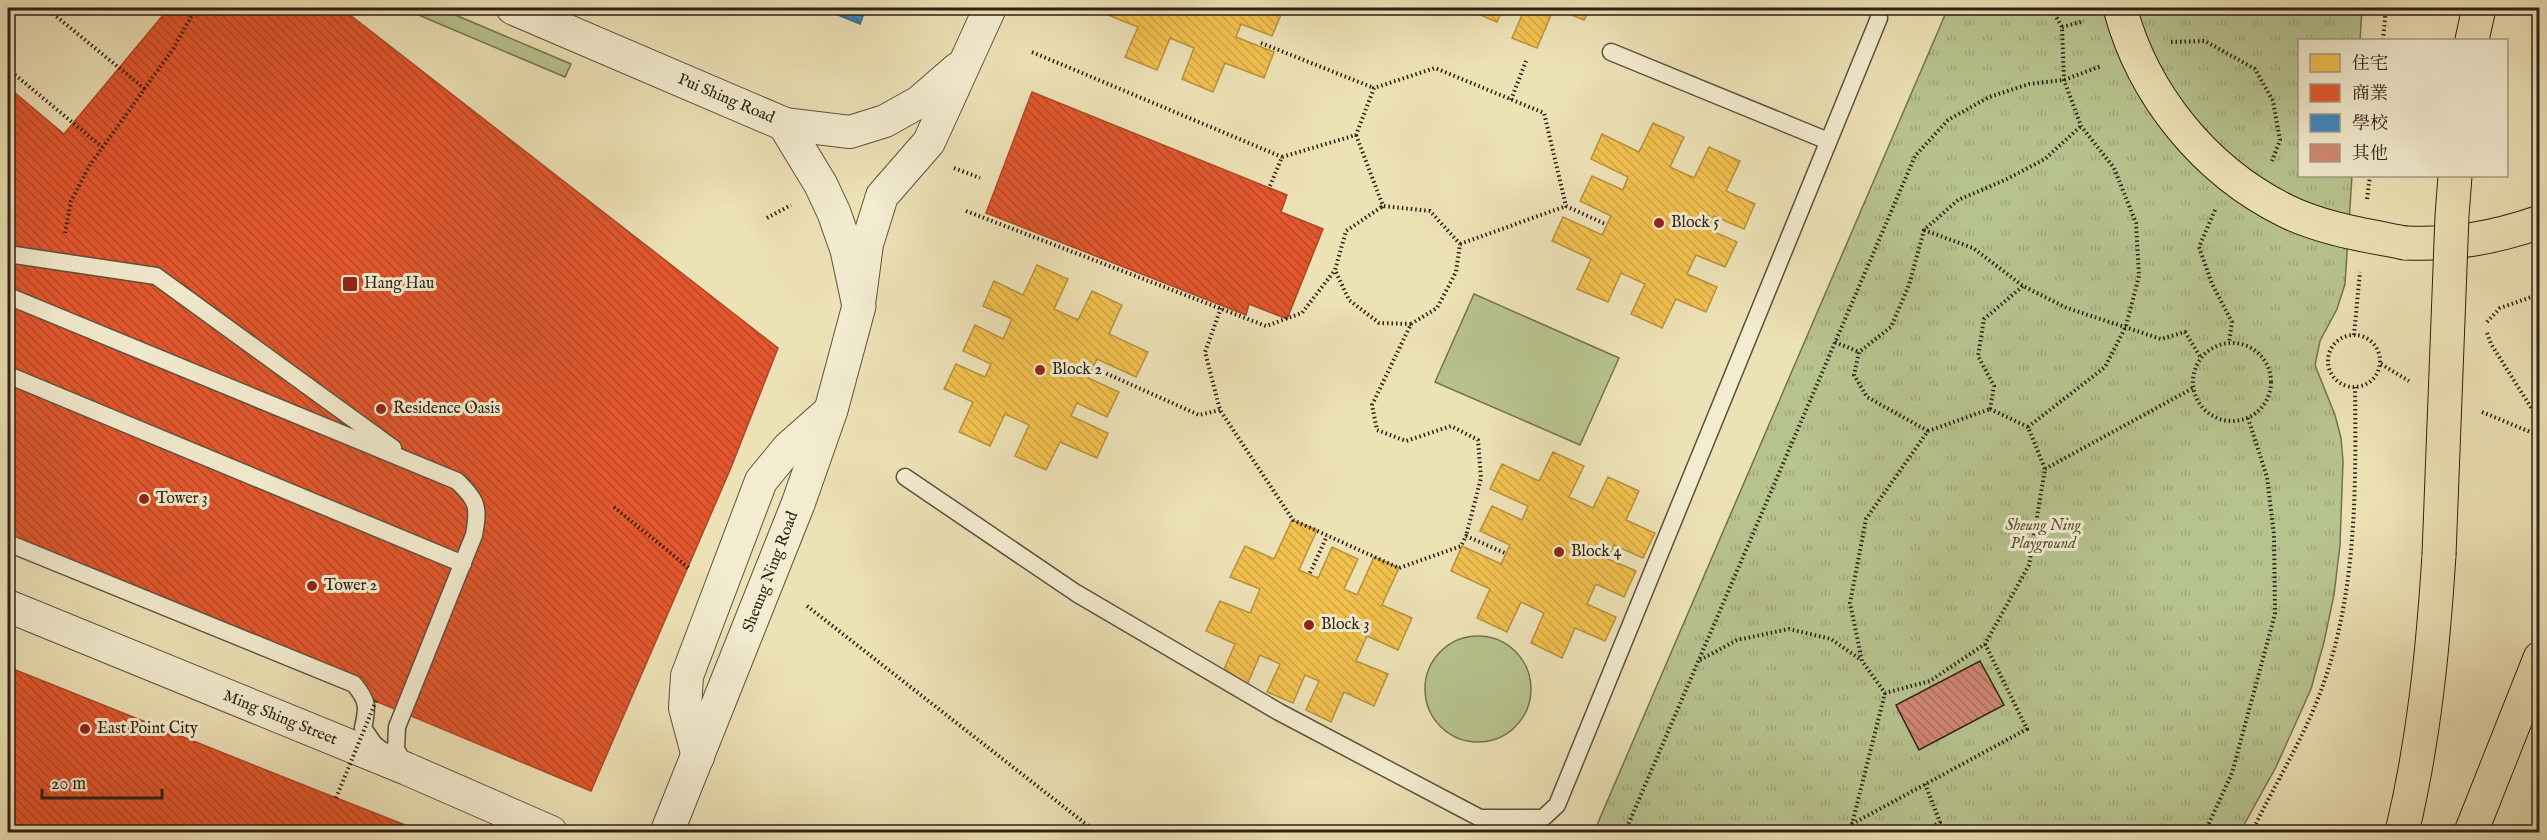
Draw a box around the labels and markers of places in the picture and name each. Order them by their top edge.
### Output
place label: Block 5 [1671,213,1719,233]
marker: Block 5 [1652,216,1666,230]
place label: Hang Hau [364,274,434,294]
marker: Hang Hau [341,275,359,293]
place label: Block 2 [1052,360,1102,380]
marker: Block 2 [1033,363,1047,377]
place label: Residence Oasis [393,399,500,419]
marker: Residence Oasis [374,402,388,416]
place label: Tower 3 [156,489,208,509]
marker: Tower 3 [137,492,151,506]
place label: Block 4 [1571,542,1621,562]
marker: Block 4 [1552,545,1566,559]
place label: Tower 2 [324,576,377,596]
marker: Tower 2 [305,579,319,593]
place label: Block 3 [1321,615,1369,635]
marker: Block 3 [1302,618,1316,632]
place label: East Point City [97,719,198,739]
marker: East Point City [78,722,92,736]

